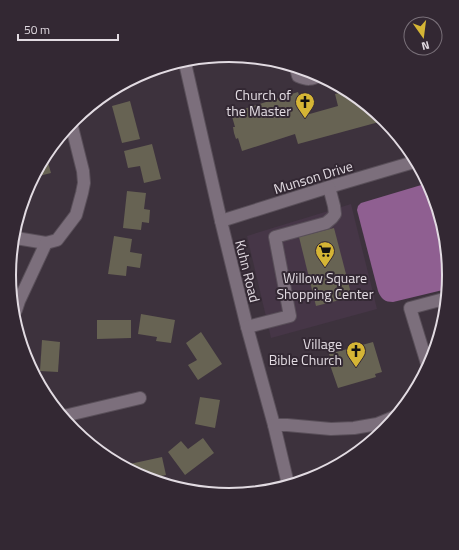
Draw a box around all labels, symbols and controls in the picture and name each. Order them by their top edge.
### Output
scale bar [18,16,118,42]
north arrow [403,16,443,56]
text: 50 m [24,20,50,39]
text: N [420,37,431,54]
place label: Church of the Master [226,84,291,121]
church icon: Church of the Master [294,91,316,119]
street label: Munson Drive [271,155,355,199]
street label: Kuhn Road [230,238,266,304]
supermarket icon: Willow Square Shopping Center [314,240,336,268]
place label: Willow Square Shopping Center [277,267,374,304]
place label: Village Bible Church [269,333,342,370]
church icon: Village Bible Church [345,340,367,368]

